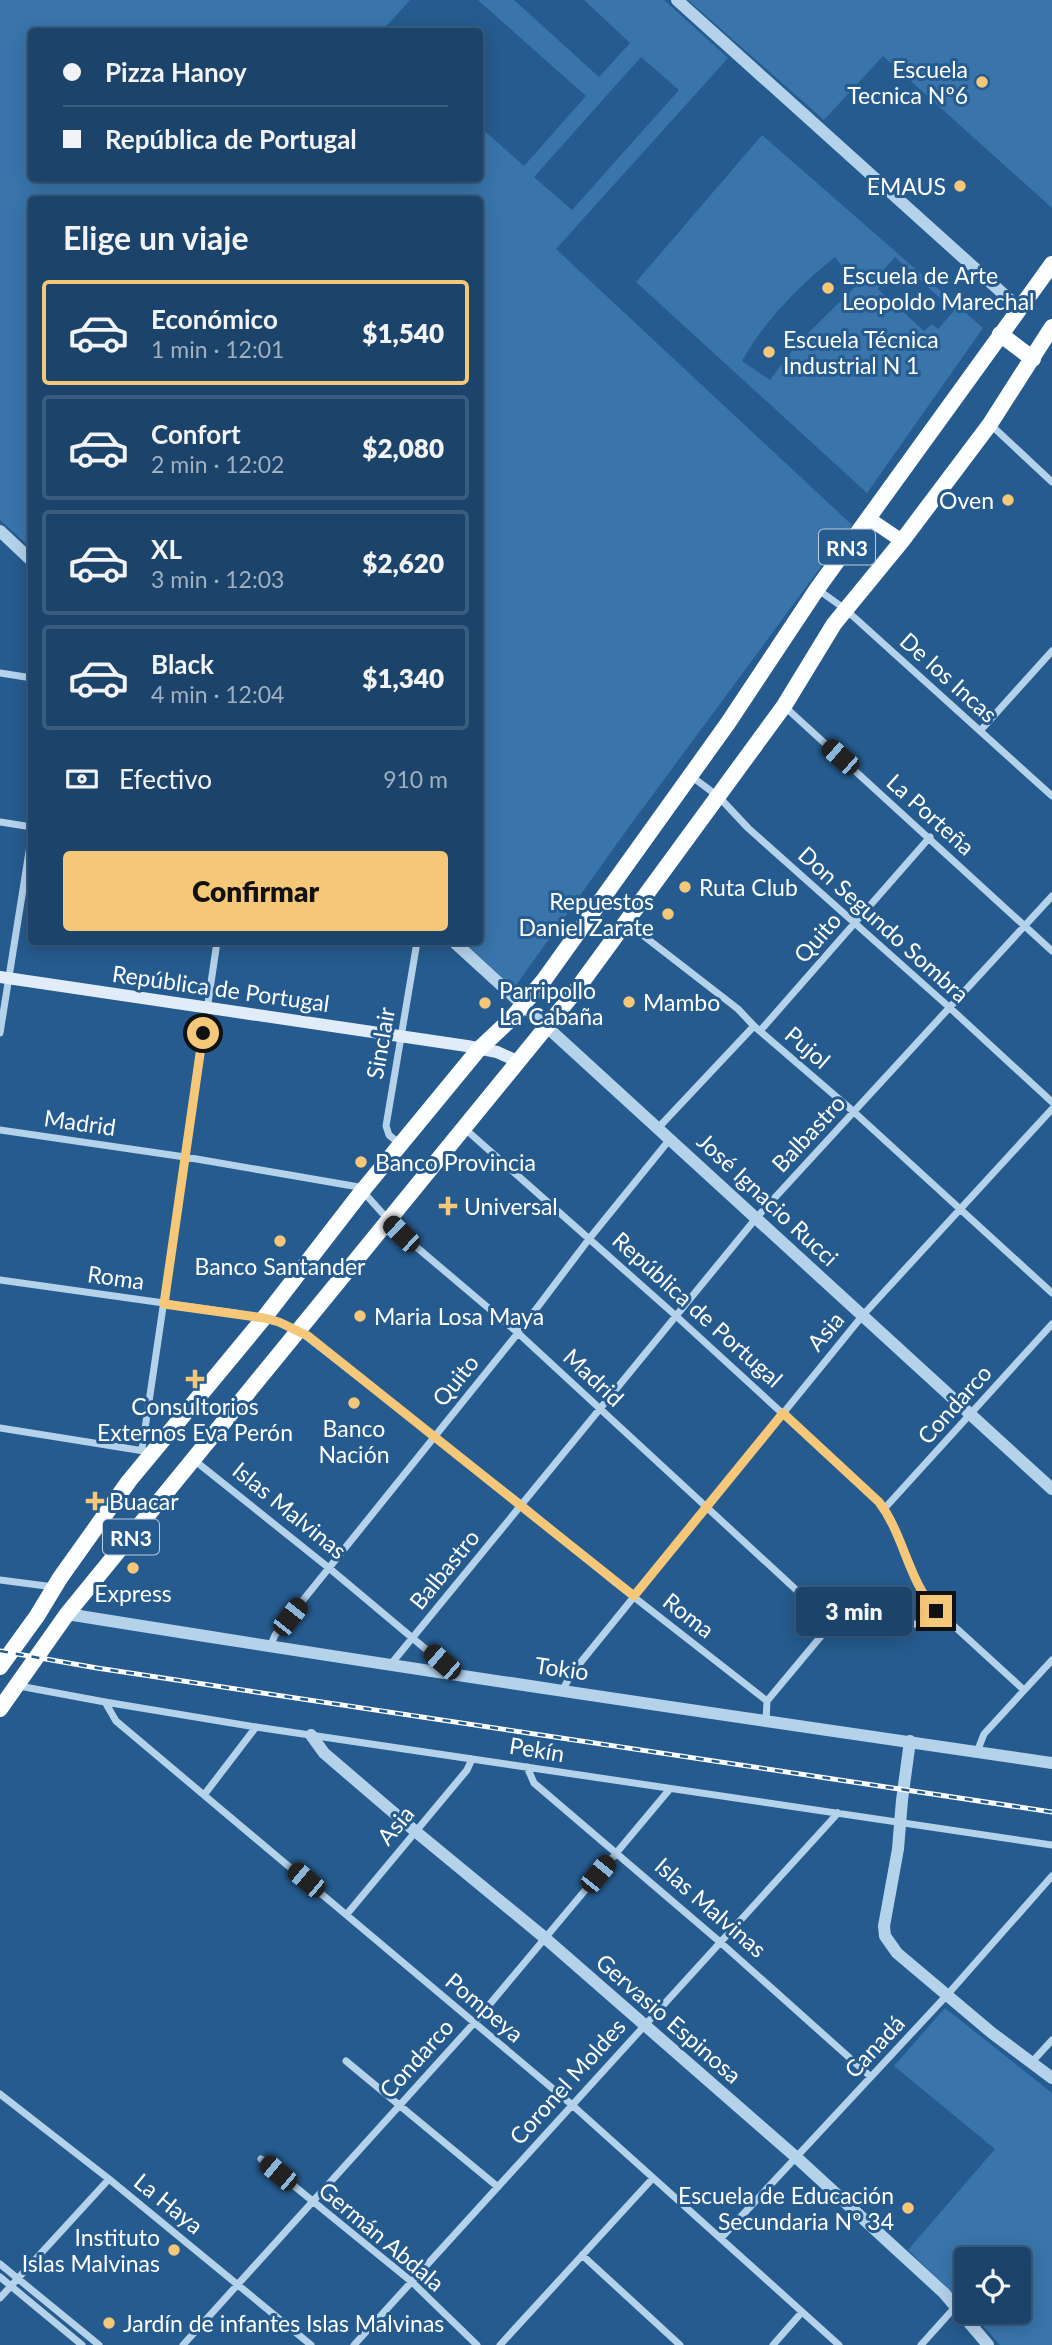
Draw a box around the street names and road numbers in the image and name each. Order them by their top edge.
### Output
road number: RN3 [819,530,875,564]
street label: De los Incas [895,626,1003,728]
street label: La Porteña [881,767,981,861]
street label: Don Segundo Sombra [793,840,975,1008]
street label: Quito [787,906,847,968]
street label: República de Portugal [111,959,331,1017]
street label: Sinclair [360,1004,400,1081]
street label: Pujol [780,1020,836,1074]
street label: Balbastro [765,1089,851,1177]
street label: Madrid [42,1103,118,1141]
street label: José Ignacio Rucci [692,1127,844,1271]
street label: República de Portugal [607,1225,789,1393]
street label: Roma [86,1259,146,1295]
street label: Asia [801,1306,849,1356]
street label: Madrid [558,1342,630,1412]
street label: Quito [426,1349,484,1411]
street label: Condarco [911,1359,997,1449]
street label: Islas Malvinas [227,1456,353,1564]
road number: RN3 [103,1520,159,1554]
street label: Balbastro [403,1523,485,1615]
street label: Roma [658,1586,720,1644]
street label: Tokio [533,1650,591,1686]
street label: Pekín [507,1731,567,1767]
street label: Asia [371,1800,419,1850]
street label: Islas Malvinas [650,1851,772,1963]
street label: Gervasio Espinosa [591,1947,747,2089]
street label: Pompeya [440,1966,530,2048]
street label: Canadá [838,2009,910,2083]
street label: Coronel Moldes [503,2012,631,2150]
street label: Condarco [373,2013,459,2103]
street label: La Haya [129,2167,209,2239]
street label: Germán Abdala [314,2175,450,2297]

